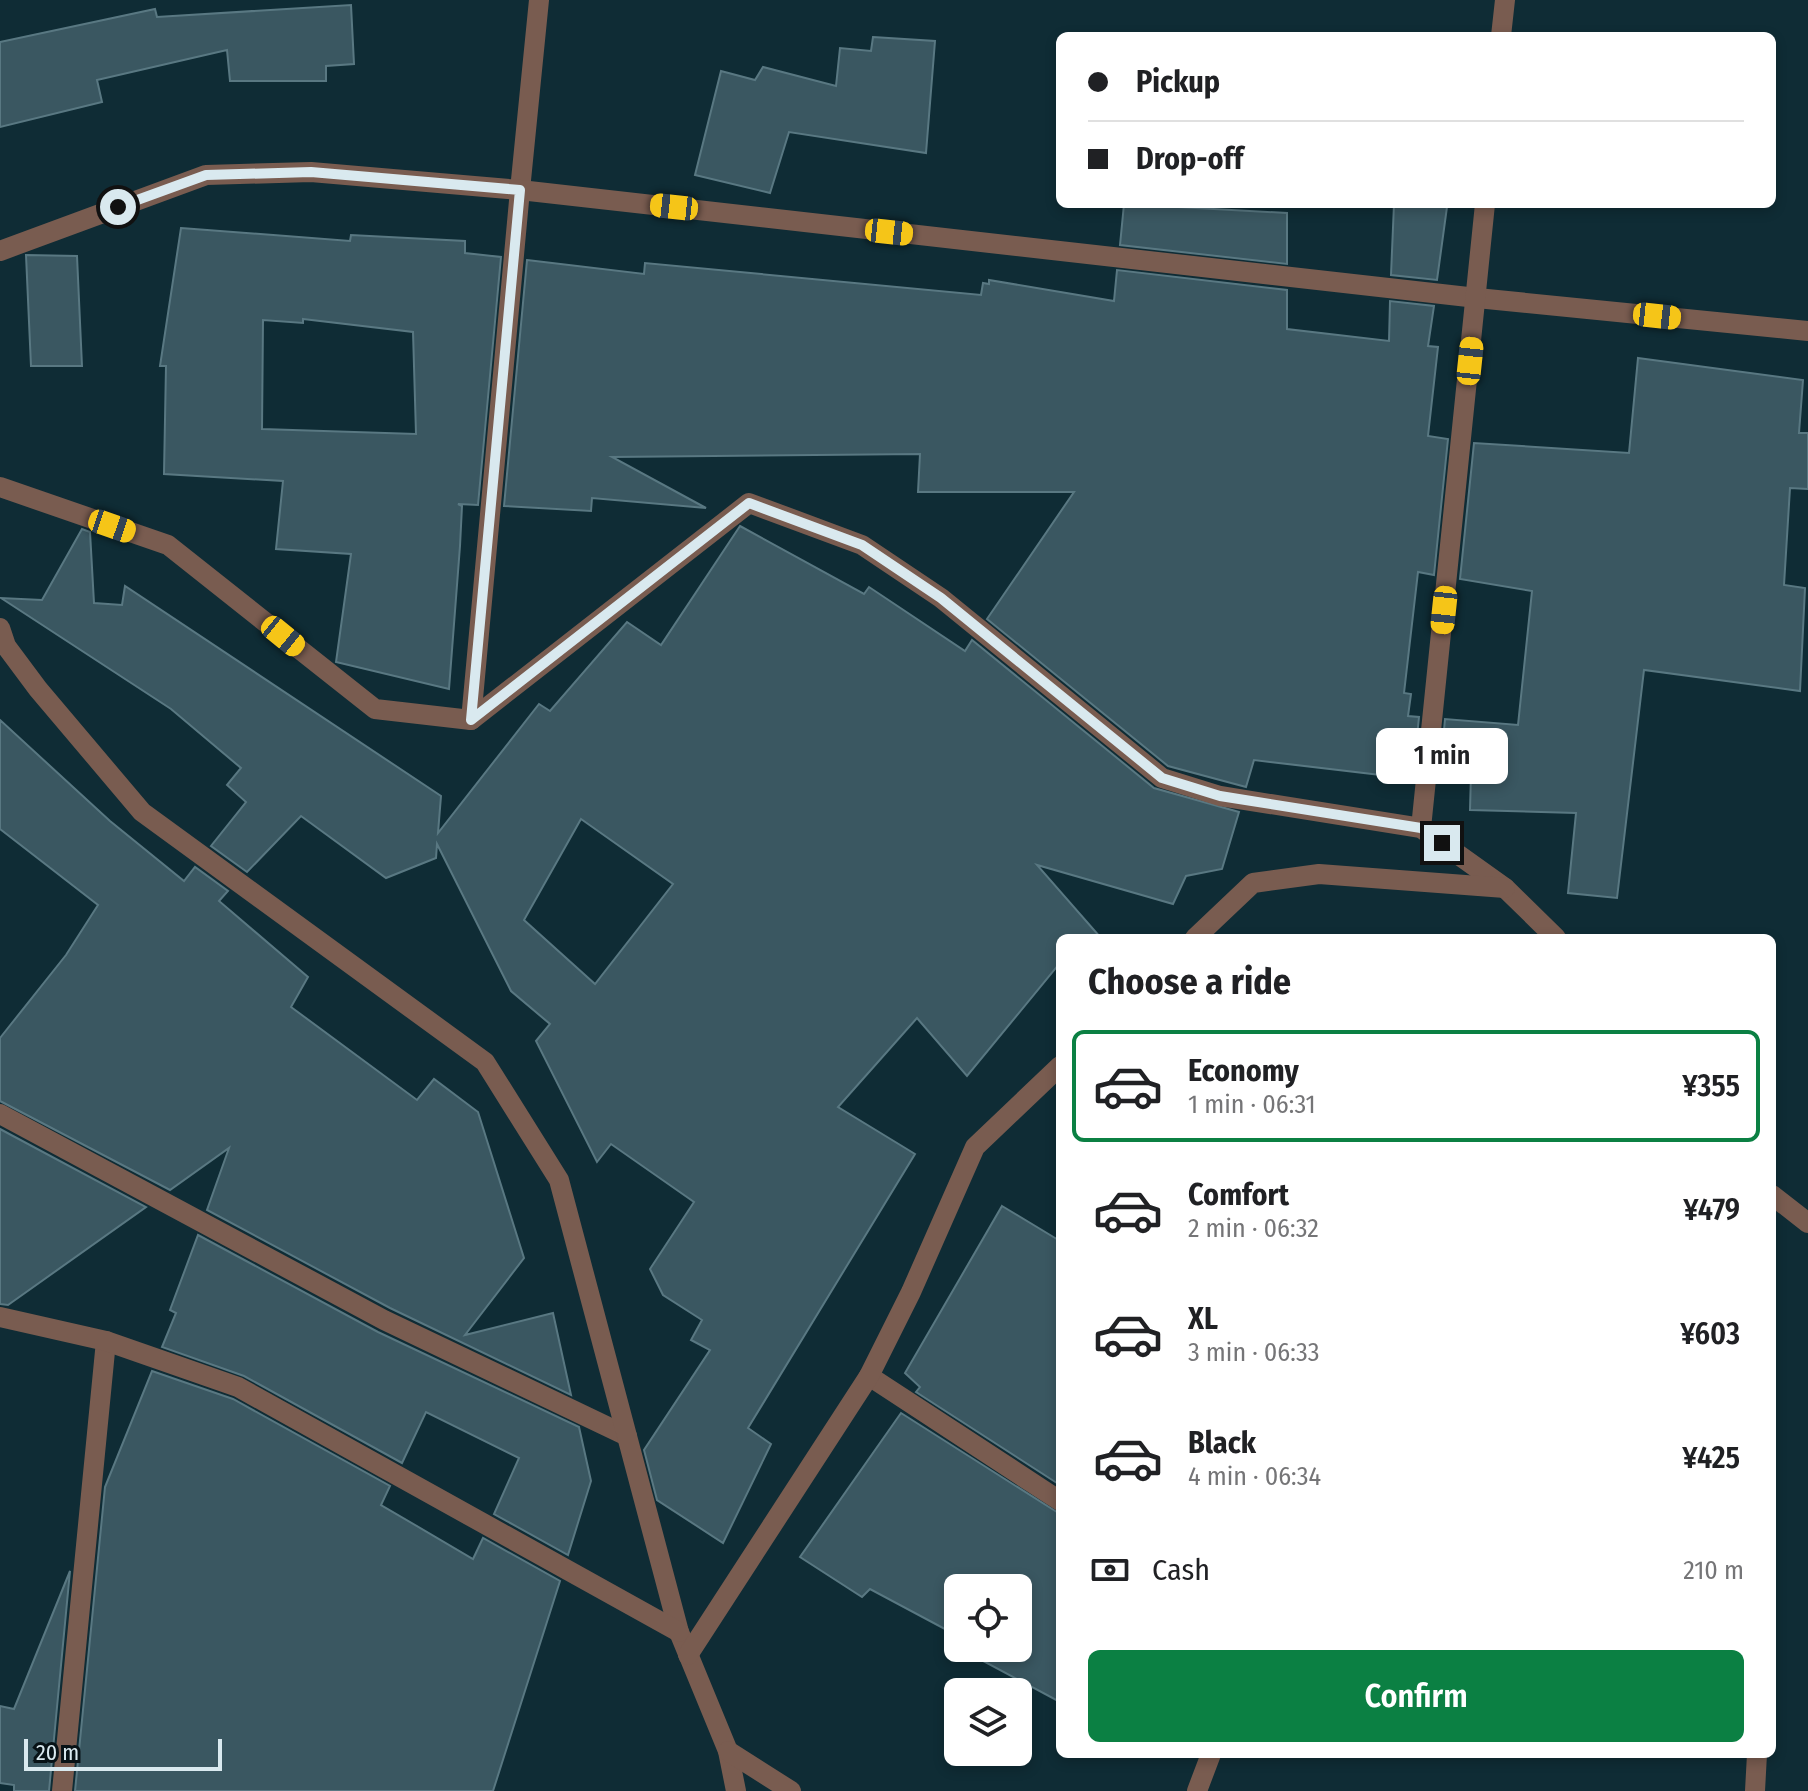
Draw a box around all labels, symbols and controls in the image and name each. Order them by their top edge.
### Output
text: Pickup [1136,64,1220,100]
text: Drop-off [1136,141,1243,177]
route start [100,189,136,225]
car [649,193,699,221]
car [864,218,914,246]
car [1632,302,1682,330]
car [1456,336,1484,386]
car [85,507,139,545]
car [1430,585,1458,635]
car [257,612,309,660]
callout: 1 min [1376,727,1508,783]
text: 1 min [1414,740,1470,771]
route end [1424,825,1460,861]
text: Choose a ride [1088,960,1291,1004]
icon: car [1092,1050,1164,1122]
text: Economy [1188,1053,1299,1089]
text: ¥355 [1682,1068,1740,1104]
text: 1 min · 06:31 [1188,1089,1316,1120]
icon: car [1092,1174,1164,1246]
text: Comfort [1188,1177,1289,1213]
text: ¥479 [1683,1192,1740,1228]
text: 2 min · 06:32 [1188,1213,1319,1244]
icon: car [1092,1298,1164,1370]
text: XL [1188,1301,1218,1337]
text: ¥603 [1680,1316,1740,1352]
text: 3 min · 06:33 [1188,1337,1319,1368]
icon: car [1092,1422,1164,1494]
text: Black [1188,1425,1256,1461]
text: ¥425 [1682,1440,1740,1476]
text: 4 min · 06:34 [1188,1461,1321,1492]
icon: cash [1088,1548,1132,1592]
text: Cash [1152,1552,1210,1588]
text: 210 m [1683,1555,1744,1586]
map controls [944,1574,1032,1766]
button: locate [944,1574,1032,1662]
button: Confirm [1088,1650,1744,1742]
button: layers [944,1678,1032,1766]
scale bar [24,1735,222,1771]
text: 20 m [36,1739,79,1766]

